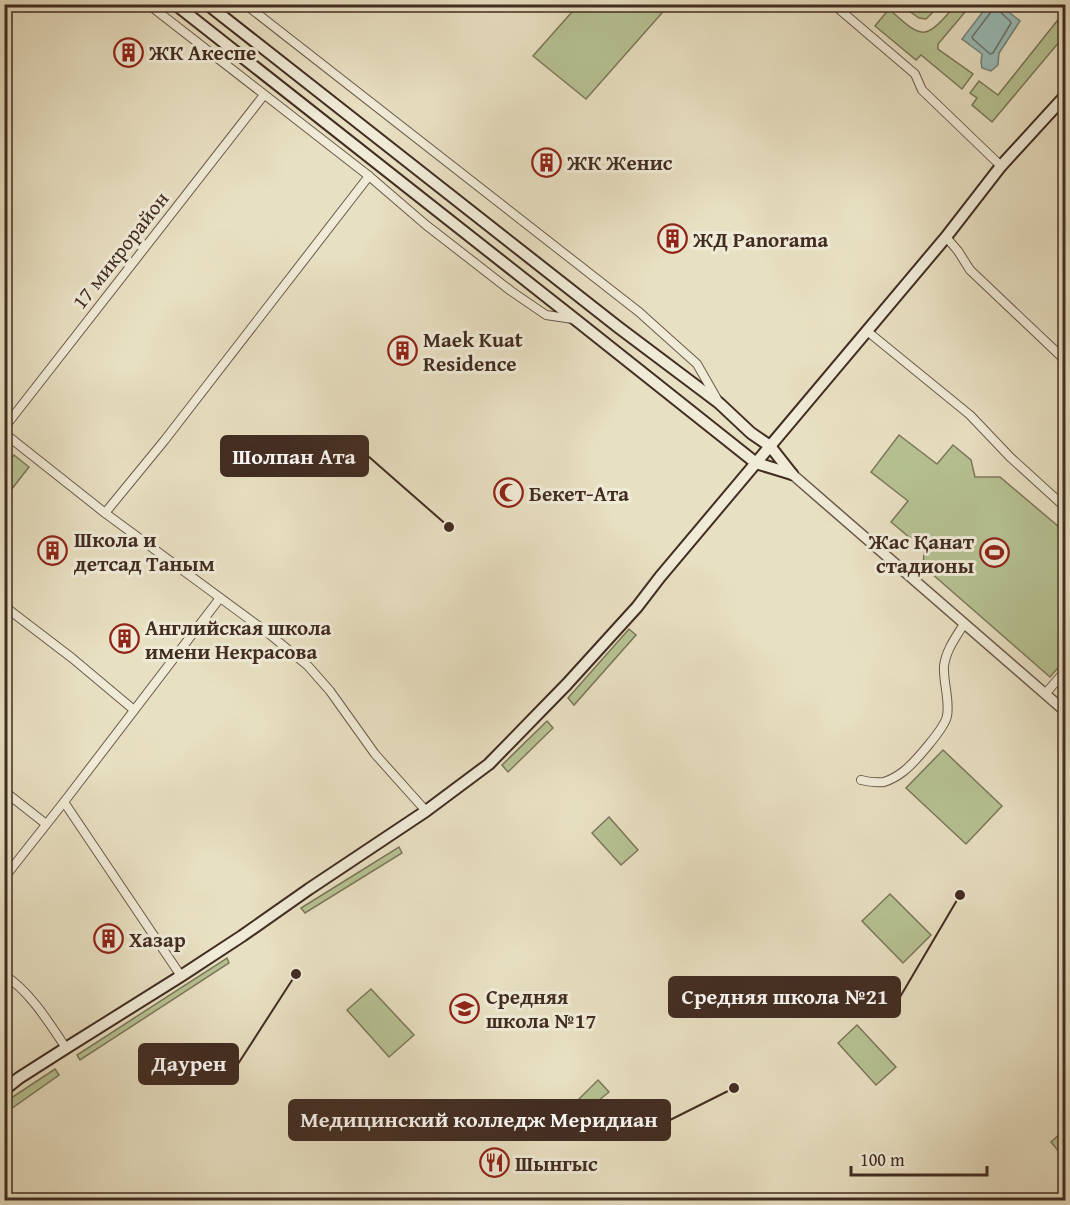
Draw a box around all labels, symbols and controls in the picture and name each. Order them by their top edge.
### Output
building icon: ЖК Акеспе [112,36,144,68]
place label: ЖК Акеспе [148,37,256,68]
building icon: ЖК Женис [530,146,562,178]
place label: ЖК Женис [566,147,673,178]
street label: 17 микрорайон [64,184,176,316]
building icon: ЖД Panorama [656,223,688,255]
place label: ЖД Panorama [692,224,828,255]
place label: Maek Kuat Residence [423,324,523,379]
building icon: Maek Kuat Residence [386,335,418,367]
callout: Шолпан Ата [221,436,368,476]
text: Шолпан Ата [232,440,356,472]
mosque icon: Бекет-Ата [492,477,524,509]
place label: Бекет-Ата [529,478,629,509]
place label: Школа и детсад Таным [74,524,215,579]
place label: Жас Қанат стадионы [867,526,975,581]
building icon: Школа и детсад Таным [37,535,69,567]
sports icon: Жас Қанат стадионы [979,537,1011,569]
place label: Английская школа имени Некрасова [145,612,331,667]
building icon: Английская школа имени Некрасова [108,623,140,655]
building icon: Хазар [92,923,124,955]
place label: Хазар [129,924,186,955]
callout: Средняя школа №21 [669,977,900,1017]
text: Средняя школа №21 [682,980,888,1012]
place label: Средняя школа №17 [486,981,597,1036]
school or university icon: Средняя школа №17 [449,992,481,1024]
callout: Даурен [139,1044,238,1084]
text: Даурен [150,1047,227,1079]
callout: Медицинский колледж Меридиан [289,1100,670,1140]
text: Медицинский колледж Меридиан [300,1103,658,1135]
scale bar [851,1139,988,1177]
text: 100 m [860,1146,905,1173]
restaurant icon: Шынгыс [478,1147,510,1179]
place label: Шынгыс [515,1148,598,1179]

